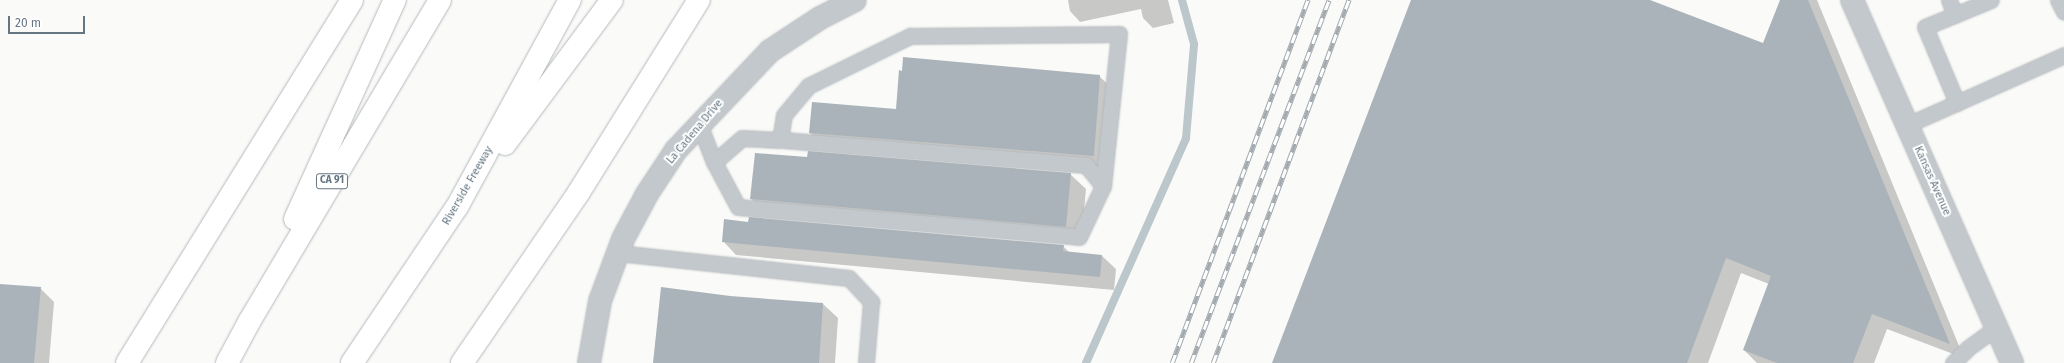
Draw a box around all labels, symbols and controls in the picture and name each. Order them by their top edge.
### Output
scale bar [10,8,87,34]
text: 20 m [15,16,41,30]
street label: La Cadena Drive [664,97,726,167]
street label: Riverside Freeway [440,144,496,228]
street label: Kansas Avenue [1911,144,1953,218]
road number: CA 91 [315,173,349,189]

